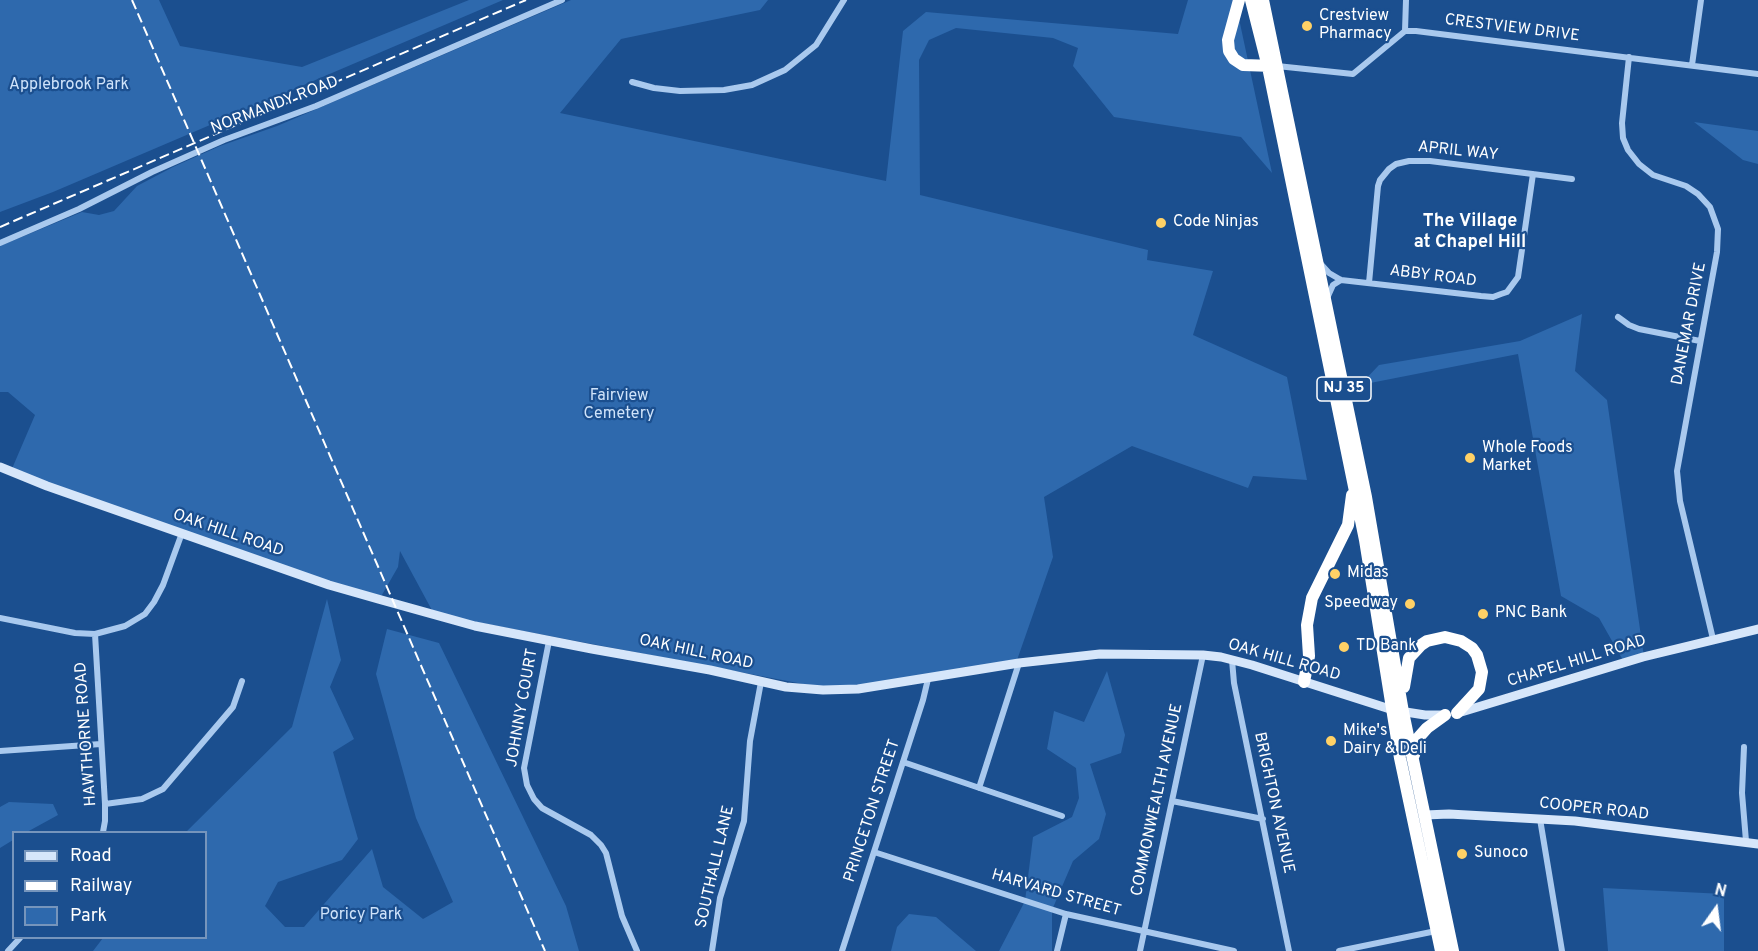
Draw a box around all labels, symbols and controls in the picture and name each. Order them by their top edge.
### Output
place label: Crestview Pharmacy [1319,7,1392,45]
street label: CRESTVIEW DRIVE [1443,11,1581,47]
marker: Crestview Pharmacy [1300,19,1314,33]
street label: NORMANDY ROAD [209,73,341,139]
park label: Applebrook Park [9,76,129,96]
street label: APRIL WAY [1417,138,1499,166]
district label: The Village at Chapel Hill [1414,211,1526,254]
place label: Code Ninjas [1173,213,1259,233]
marker: Code Ninjas [1154,216,1168,230]
street label: DANEMAR DRIVE [1669,261,1711,387]
street label: ABBY ROAD [1388,262,1478,292]
road number: NJ 35 [1317,377,1371,401]
park label: Fairview Cemetery [584,387,654,425]
place label: Whole Foods Market [1482,439,1573,477]
marker: Whole Foods Market [1463,451,1477,465]
street label: OAK HILL ROAD [170,506,286,562]
place label: Midas [1347,564,1389,584]
marker: Midas [1328,567,1342,581]
place label: Speedway [1324,594,1398,614]
marker: Speedway [1403,597,1417,611]
place label: PNC Bank [1495,604,1567,624]
marker: PNC Bank [1476,607,1490,621]
street label: OAK HILL ROAD [637,632,755,674]
street label: CHAPEL HILL ROAD [1505,632,1649,692]
street label: OAK HILL ROAD [1226,636,1342,686]
place label: TD Bank [1356,637,1417,657]
marker: TD Bank [1337,640,1351,654]
street label: JOHNNY COURT [503,647,543,769]
street label: HAWTHORNE ROAD [72,661,102,807]
street label: COMMONWEALTH AVENUE [1128,702,1188,898]
place label: Mike's Dairy & Deli [1343,722,1427,760]
street label: BRIGHTON AVENUE [1249,731,1297,875]
marker: Mike's Dairy & Deli [1324,734,1338,748]
street label: PRINCETON STREET [841,737,905,885]
street label: COOPER ROAD [1538,795,1650,825]
street label: SOUTHALL LANE [693,804,739,930]
legend [12,831,207,939]
place label: Sunoco [1474,844,1528,864]
text: Road [70,845,112,868]
marker: Sunoco [1455,847,1469,861]
street label: HARVARD STREET [989,866,1123,922]
text: Railway [70,875,132,898]
north arrow [1686,879,1746,939]
text: N [1712,880,1728,903]
text: Park [70,905,107,928]
park label: Poricy Park [320,906,402,926]

